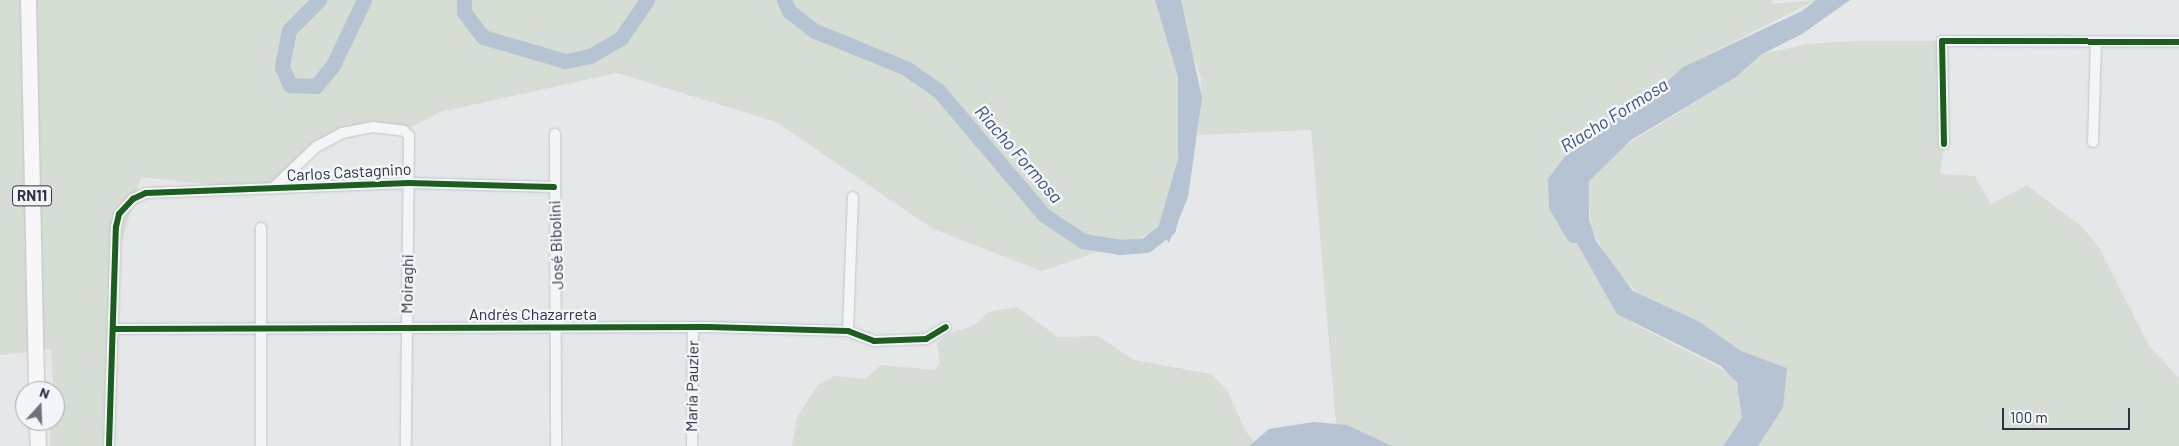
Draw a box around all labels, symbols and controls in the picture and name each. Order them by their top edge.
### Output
water label: Riacho Formosa [1556,73,1672,157]
water label: Riacho Formosa [971,101,1067,207]
street label: Carlos Castagnino [286,159,412,185]
road number: RN11 [12,184,52,208]
street label: José Bibolini [545,200,567,290]
street label: Moiraghi [397,254,417,314]
street label: Andrés Chazarreta [469,304,597,324]
street label: María Pauzier [682,340,702,432]
north arrow [15,381,65,431]
text: N [38,383,52,402]
scale bar [2004,398,2132,430]
text: 100 m [2010,408,2048,426]

